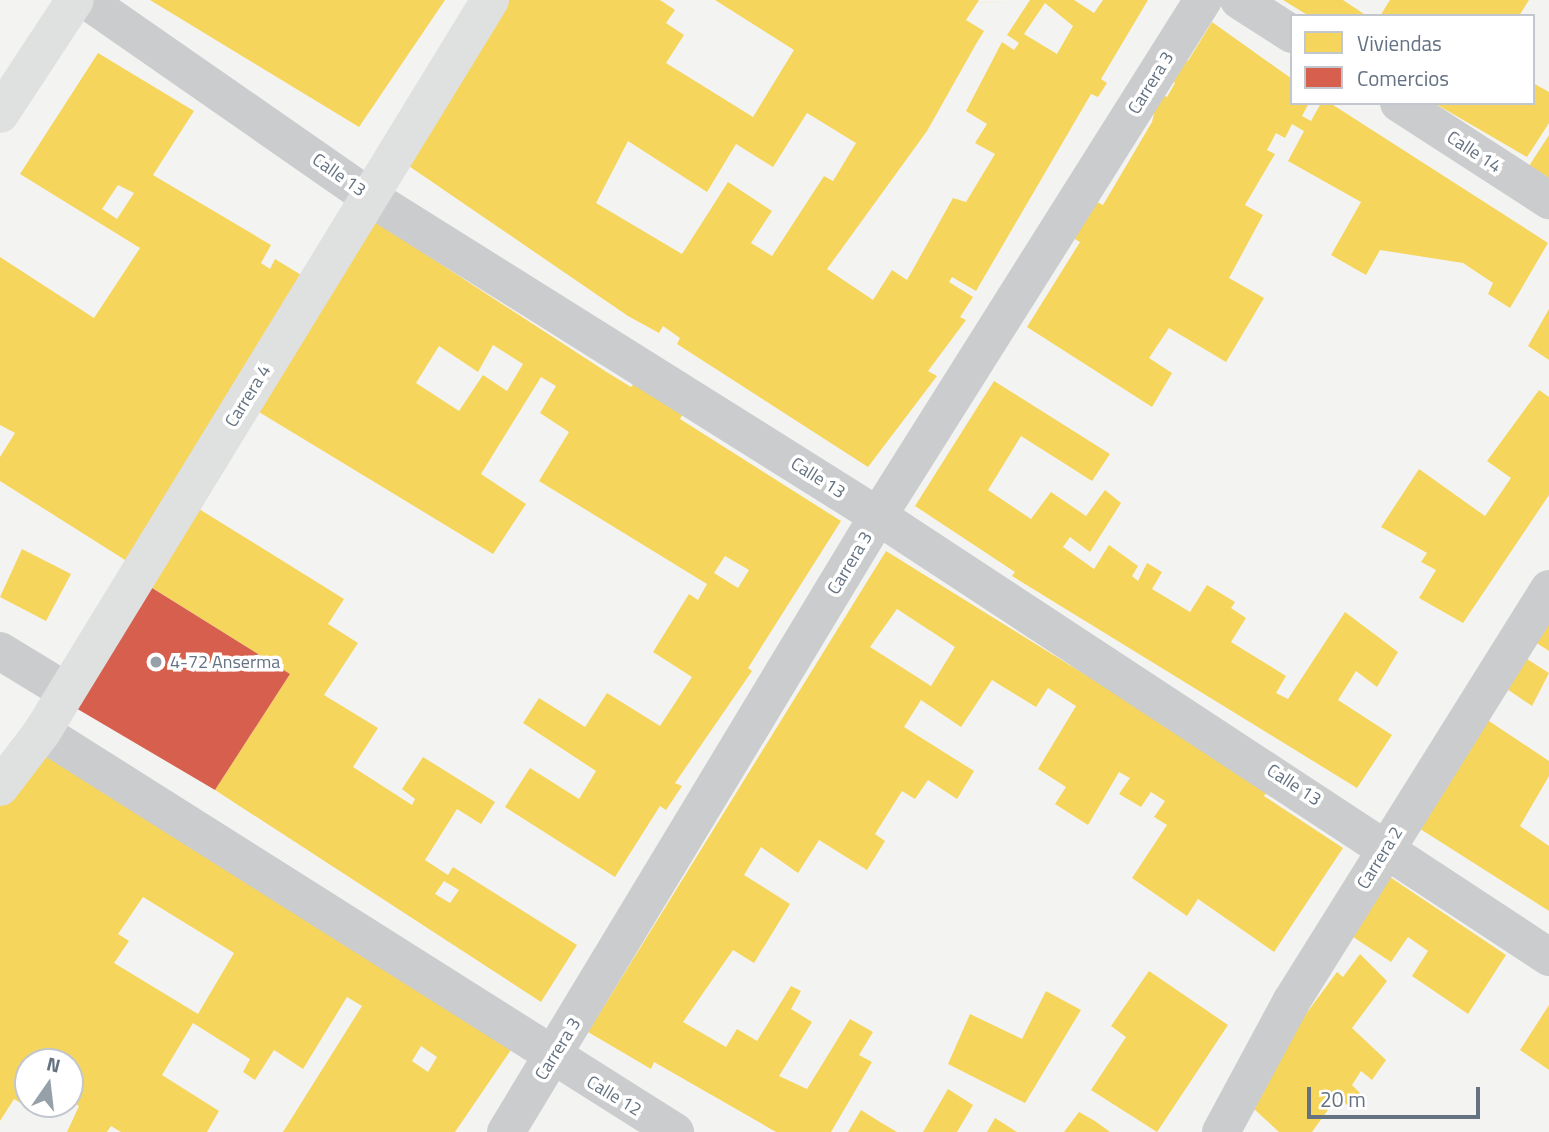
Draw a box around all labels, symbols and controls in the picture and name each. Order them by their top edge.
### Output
legend [1290,14,1535,105]
text: Viviendas [1357,27,1442,59]
street label: Carrera 3 [1123,48,1179,118]
text: Comercios [1357,62,1449,94]
street label: Calle 14 [1443,127,1505,177]
street label: Calle 13 [308,149,370,201]
street label: Carrera 4 [220,361,276,431]
street label: Calle 13 [787,453,849,503]
street label: Carrera 3 [823,528,877,598]
place label: 4-72 Anserma [170,651,280,673]
marker: 4-72 Anserma [148,654,164,670]
street label: Calle 13 [1263,760,1325,810]
street label: Carrera 2 [1352,823,1408,893]
street label: Carrera 3 [530,1014,586,1084]
north arrow [14,1048,84,1118]
text: N [44,1048,64,1080]
street label: Calle 12 [583,1071,645,1121]
scale bar [1311,1072,1484,1116]
text: 20 m [1320,1083,1366,1115]

